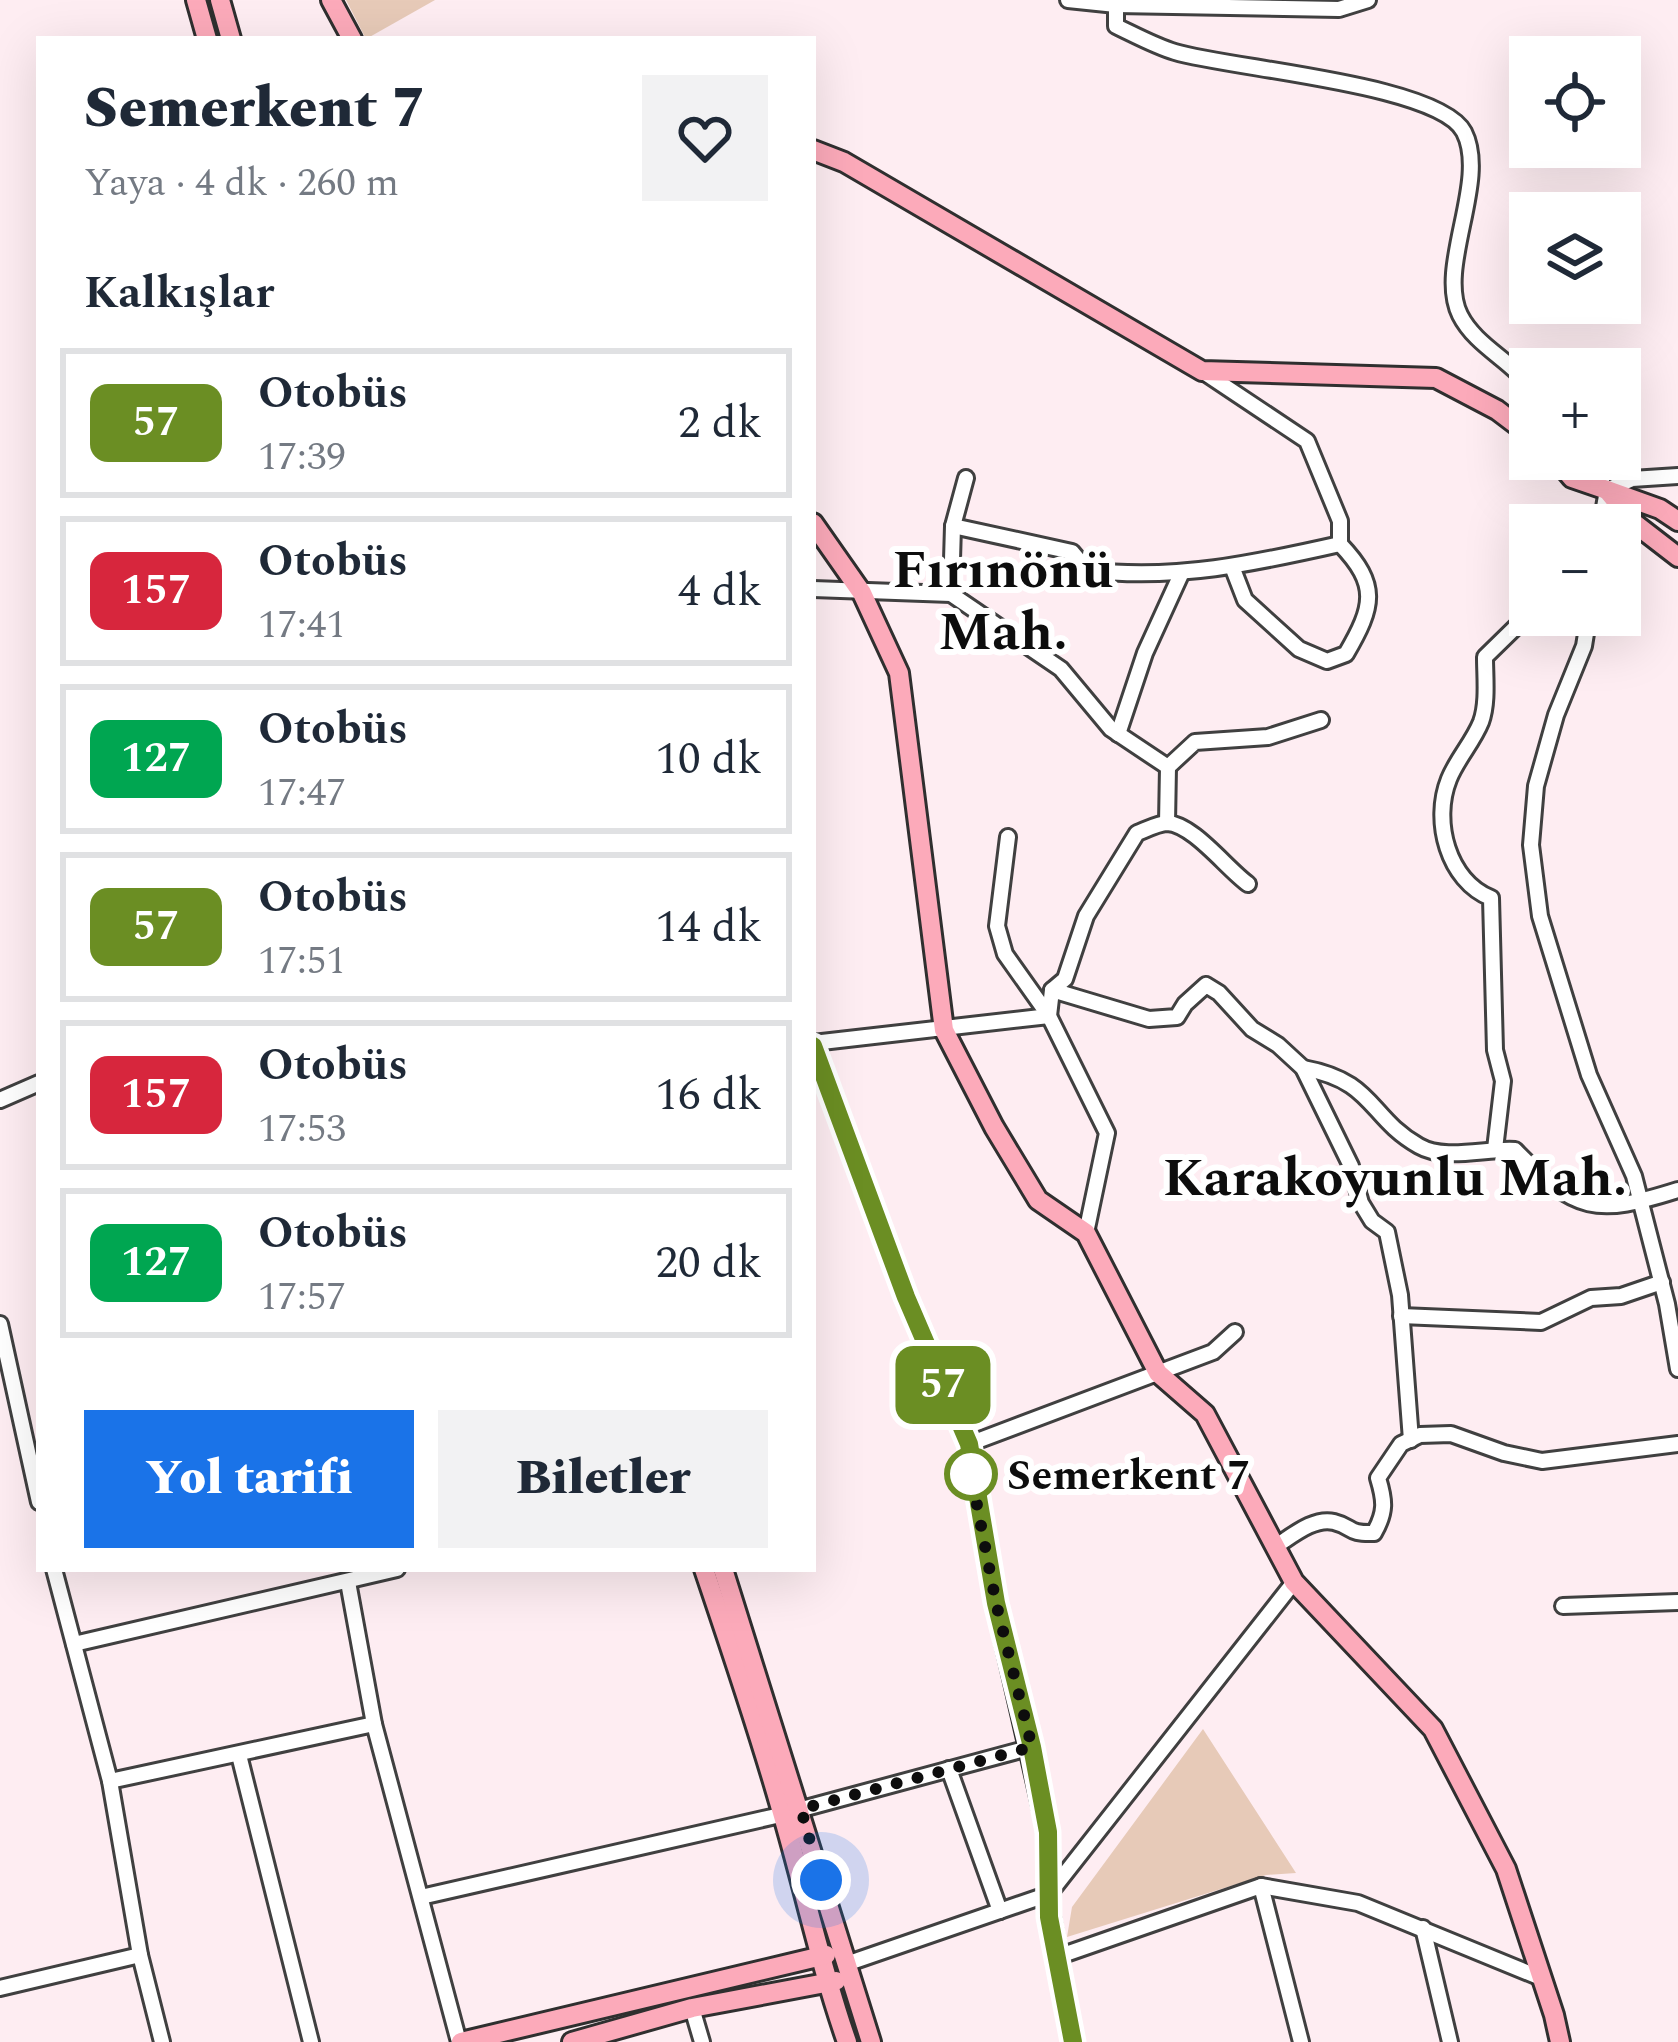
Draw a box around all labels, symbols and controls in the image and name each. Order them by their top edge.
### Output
map controls [1509,36,1641,636]
button: locate [1509,36,1641,168]
text: Semerkent 7 [84,66,426,152]
button: heart [642,75,768,201]
text: Yaya · 4 dk · 260 m [84,154,399,213]
button: layers [1509,192,1641,324]
text: Kalkışlar [84,259,274,328]
button: + [1509,348,1641,480]
text: Otobüs [258,359,408,428]
text: 2 dk [678,389,762,458]
text: 57 [132,391,180,454]
text: 17:39 [258,428,346,487]
button: − [1509,504,1641,636]
text: Otobüs [258,527,408,596]
district label: Fırınönü Mah. [893,530,1113,674]
text: 4 dk [678,557,762,626]
text: 157 [121,559,191,622]
text: 17:41 [258,596,346,655]
text: Otobüs [258,695,408,764]
text: 10 dk [655,725,762,794]
text: 127 [121,727,191,790]
text: 17:47 [258,764,346,823]
text: Otobüs [258,863,408,932]
text: 14 dk [655,893,762,962]
text: 57 [132,895,180,958]
text: 17:51 [258,932,346,991]
text: Otobüs [258,1031,408,1100]
text: 16 dk [655,1061,762,1130]
text: 157 [121,1063,191,1126]
text: 17:53 [258,1100,346,1159]
district label: Karakoyunlu Mah. [1163,1138,1627,1220]
text: Otobüs [258,1199,408,1268]
text: 20 dk [655,1229,762,1298]
text: 127 [121,1231,191,1294]
text: 17:57 [258,1268,346,1327]
line badge: 57 [889,1346,997,1424]
text: 57 [919,1353,967,1416]
button: Yol tarifi [84,1410,414,1548]
button: Biletler [438,1410,768,1548]
place label: Semerkent 7 [1007,1445,1251,1508]
marker: Semerkent 7 [946,1449,996,1499]
your location [791,1850,851,1910]

